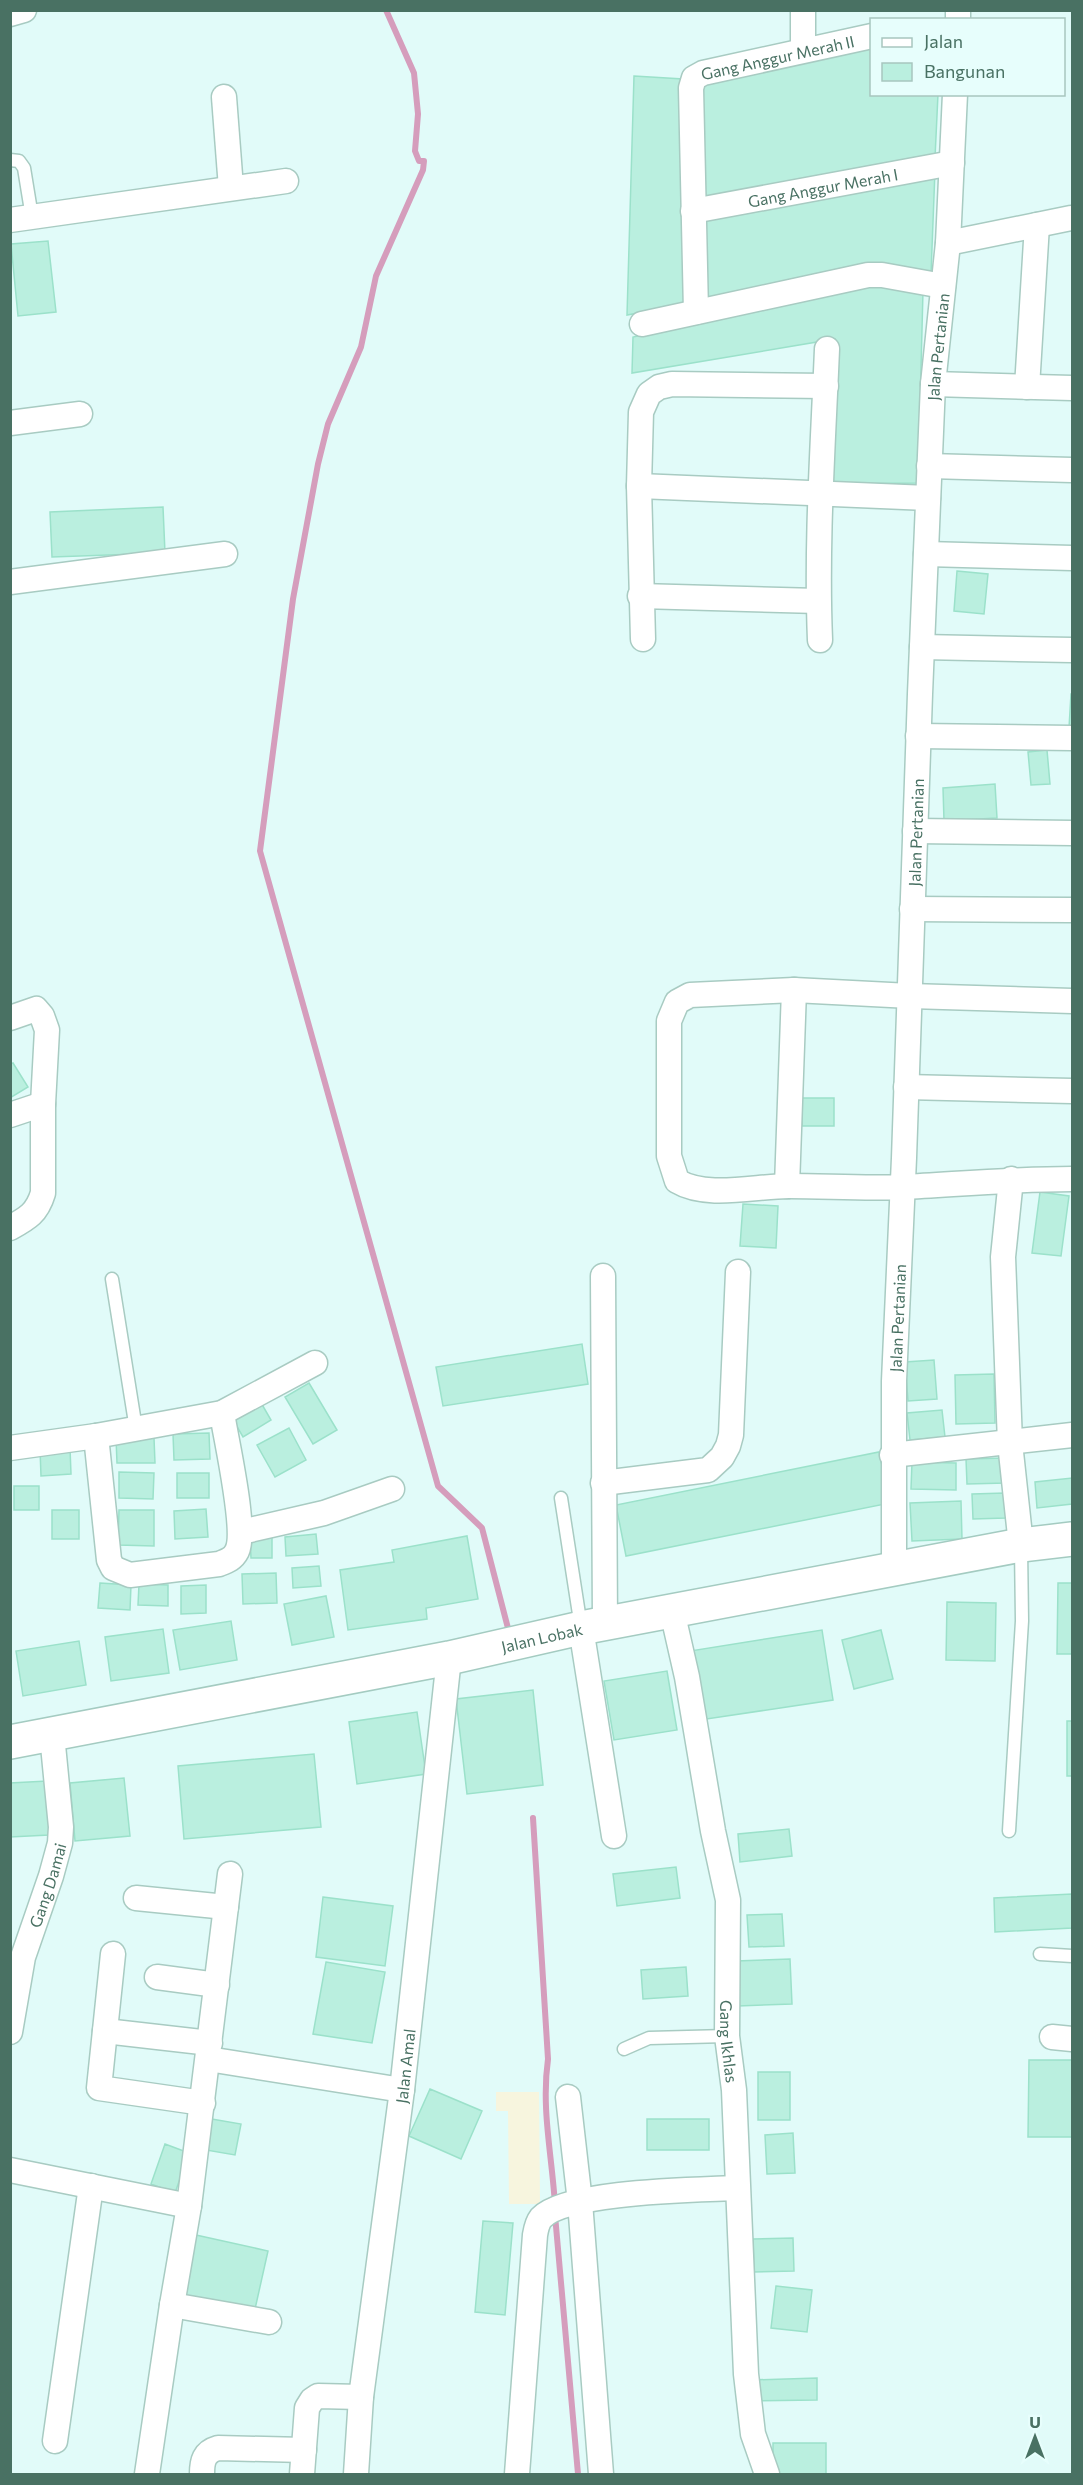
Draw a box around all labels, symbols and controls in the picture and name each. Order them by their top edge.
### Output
legend [870,18,1065,96]
text: Jalan [924,30,963,52]
street label: Gang Anggur Merah II [699,31,856,83]
text: Bangunan [924,60,1005,82]
street label: Gang Anggur Merah I [746,164,899,210]
street label: Jalan Pertanian [923,292,952,401]
street label: Jalan Pertanian [904,778,927,887]
street label: Jalan Pertanian [885,1264,909,1373]
street label: Jalan Lobak [499,1618,585,1655]
street label: Gang Damai [24,1841,69,1930]
street label: Gang Ikhlas [717,2000,742,2084]
street label: Jalan Amal [391,2028,418,2105]
north arrow [1005,2407,1065,2467]
text: U [1029,2412,1041,2431]

